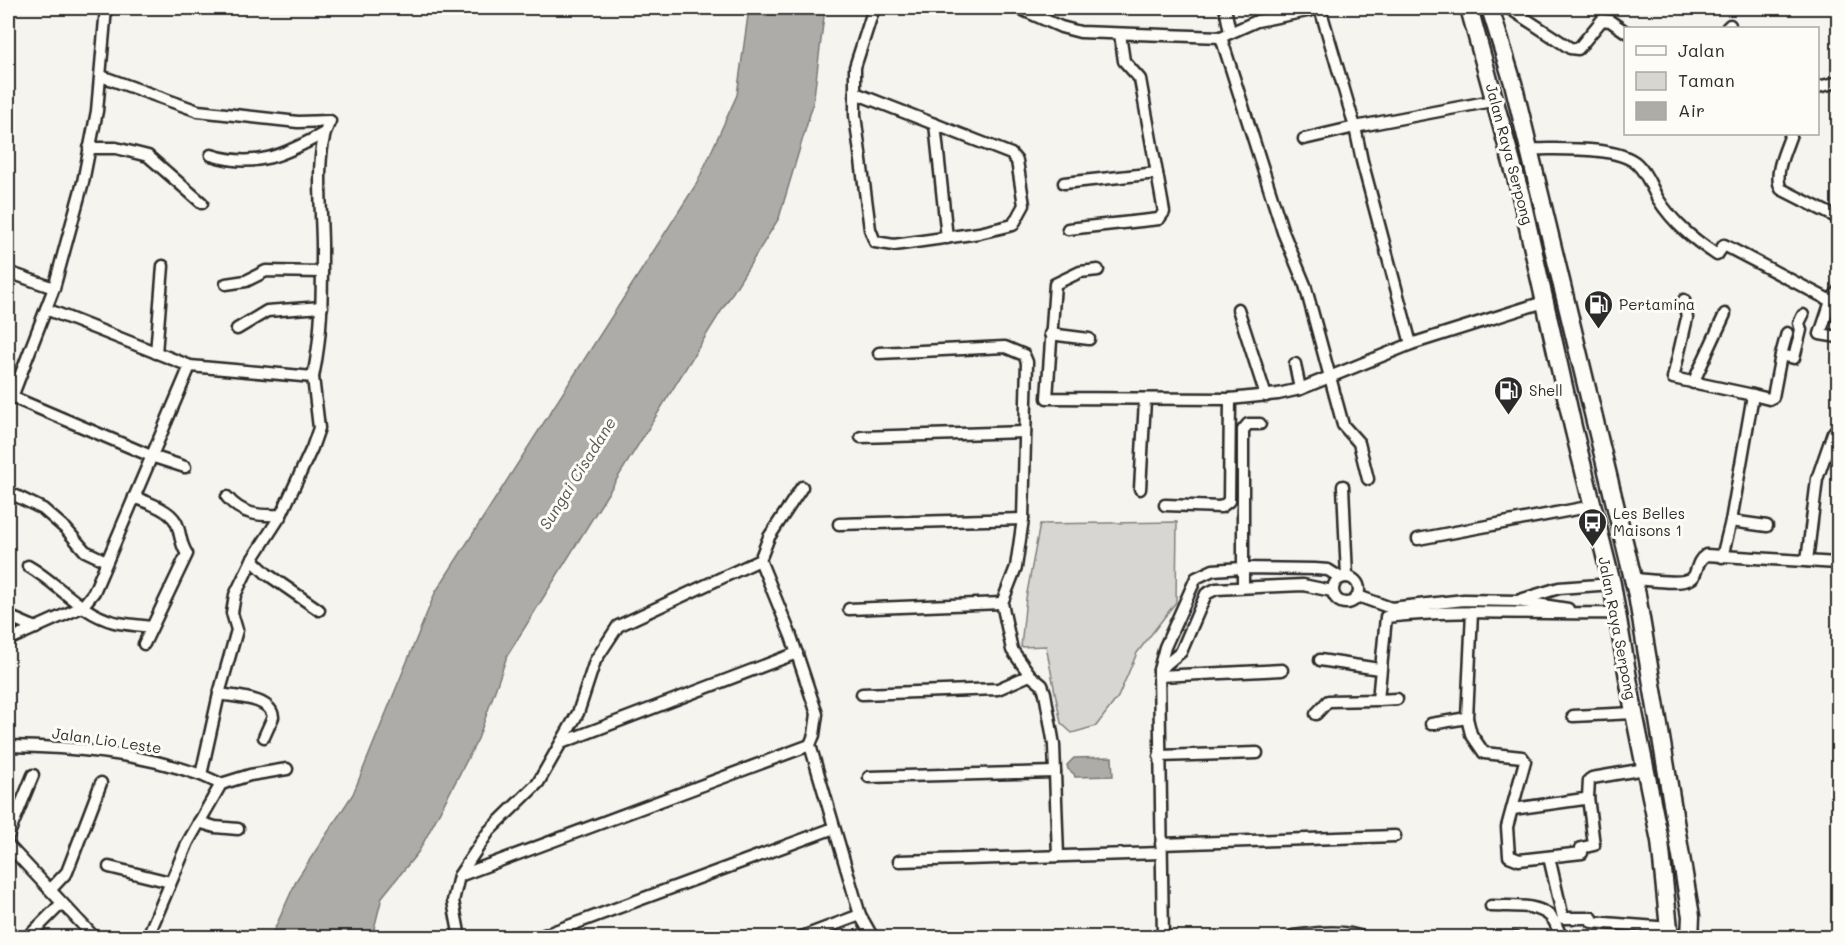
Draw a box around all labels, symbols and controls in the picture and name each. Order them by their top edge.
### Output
legend [1624,27,1819,135]
text: Jalan [1678,38,1725,62]
text: Taman [1678,68,1735,92]
street label: Jalan Raya Serpong [1482,81,1539,227]
text: Air [1678,98,1705,122]
fuel station icon: Pertamina [1582,288,1614,330]
place label: Pertamina [1619,294,1695,314]
fuel station icon: Shell [1492,374,1524,416]
place label: Shell [1529,380,1563,400]
water label: Sungai Cisadane [534,413,620,533]
place label: Les Belles Maisons 1 [1613,503,1685,540]
bus stop icon: Les Belles Maisons 1 [1576,506,1608,548]
street label: Jalan Raya Serpong [1594,555,1642,701]
street label: Jalan Lio Leste [51,722,163,758]

